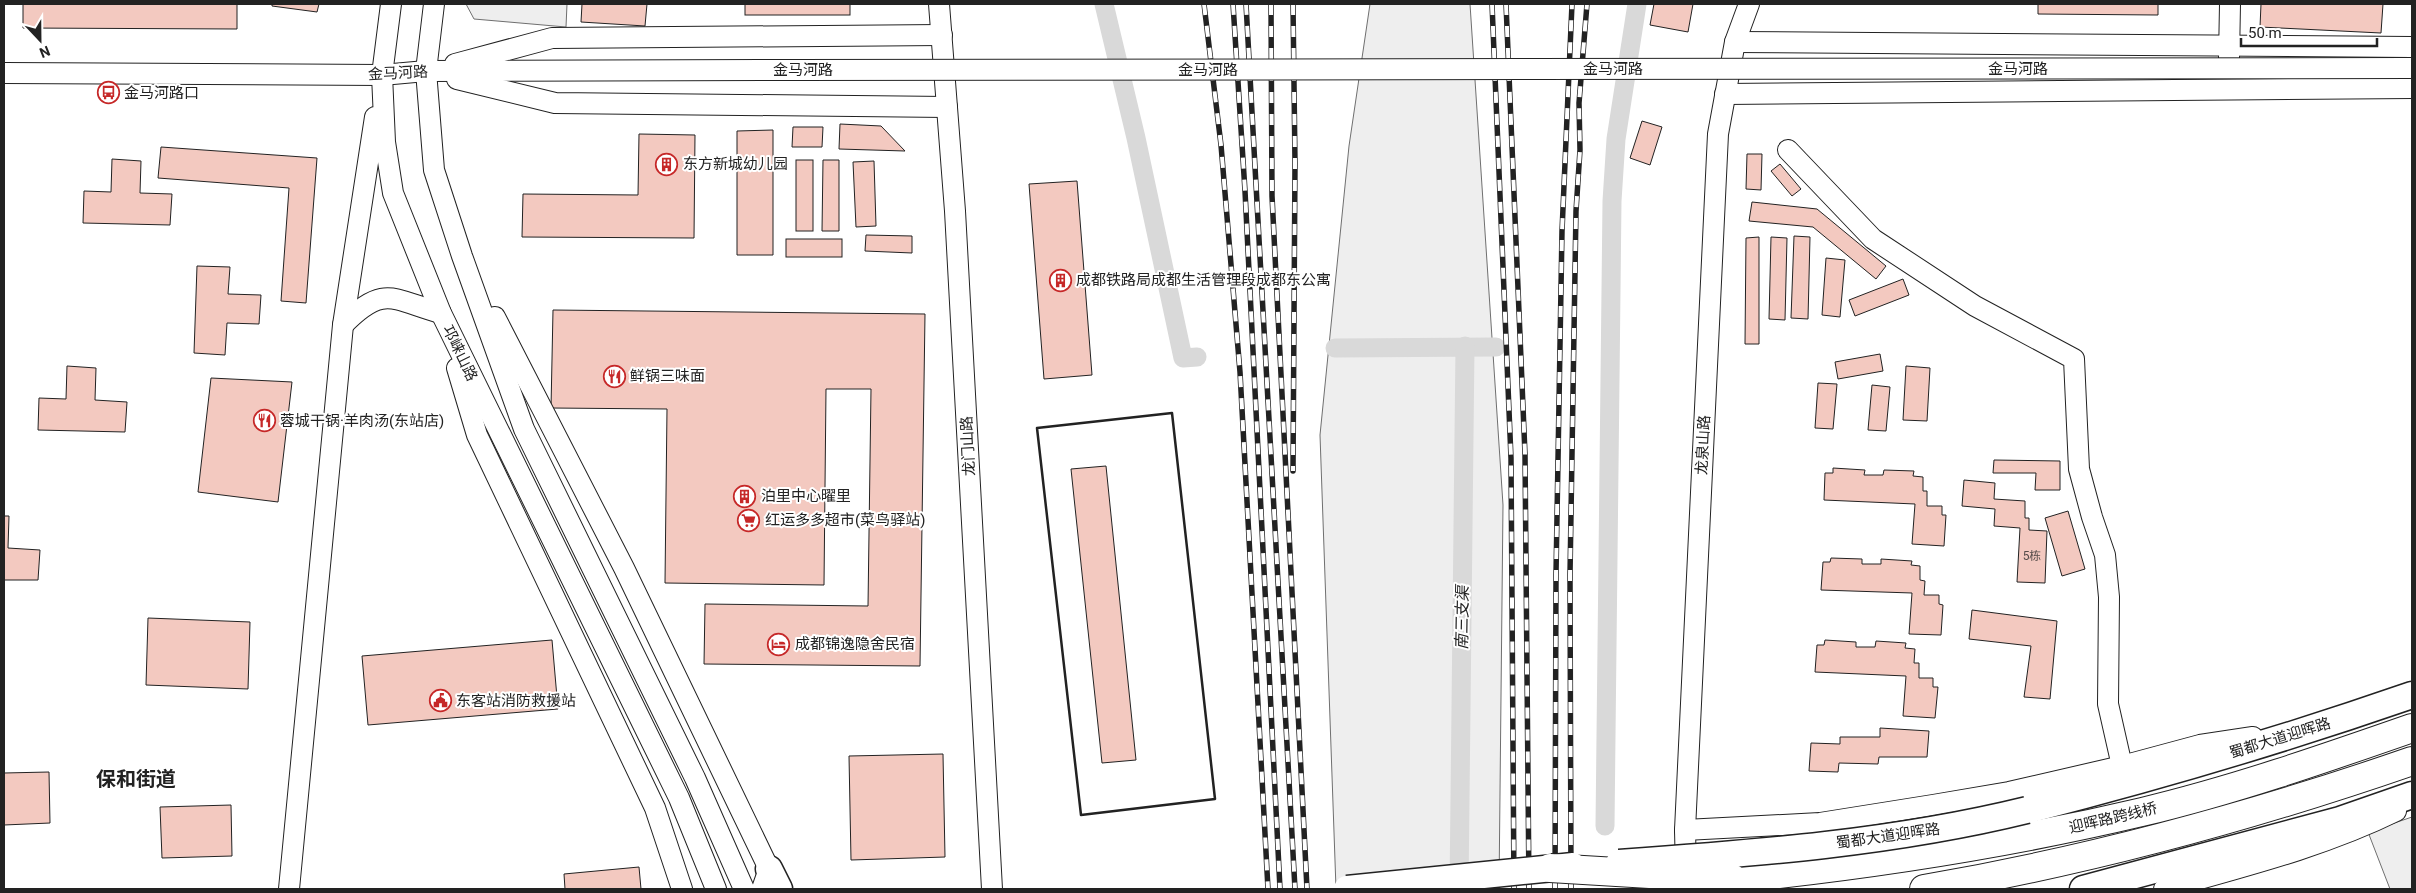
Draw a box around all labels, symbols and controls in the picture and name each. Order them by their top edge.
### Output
north arrow [15,15,65,65]
scale bar [2241,15,2377,47]
text: 50 m [2248,24,2282,42]
text: N [37,43,52,61]
street label: 金马河路 [1583,60,1643,78]
street label: 金马河路 [1988,60,2048,78]
street label: 金马河路 [773,61,833,79]
street label: 金马河路 [1178,61,1238,79]
street label: 金马河路 [368,62,428,84]
bus stop icon: 金马河路口 [96,81,120,105]
place label: 金马河路口 [124,84,199,102]
building icon: 东方新城幼儿园 [655,152,679,176]
place label: 东方新城幼儿园 [683,155,788,173]
building icon: 成都铁路局成都生活管理段成都东公寓 [1048,268,1072,292]
place label: 成都铁路局成都生活管理段成都东公寓 [1076,271,1331,289]
street label: 邛崃山路 [439,322,481,384]
restaurant icon: 鲜锅三味面 [602,364,626,388]
place label: 鲜锅三味面 [630,367,705,385]
restaurant icon: 蓉城干锅·羊肉汤(东站店) [252,409,276,433]
place label: 蓉城干锅·羊肉汤(东站店) [280,412,444,430]
street label: 龙泉山路 [1692,415,1714,475]
street label: 龙门山路 [957,416,979,476]
building icon: 泊里中心曜里 [733,484,757,508]
place label: 泊里中心曜里 [761,487,851,505]
supermarket icon: 红运多多超市(菜鸟驿站) [737,508,761,532]
place label: 红运多多超市(菜鸟驿站) [765,511,925,529]
house number: 5栋 [2023,549,2041,563]
water label: 南三支渠 [1452,584,1472,650]
hotel icon: 成都锦逸隐舍民宿 [767,632,791,656]
place label: 成都锦逸隐舍民宿 [795,635,915,653]
public building icon: 东客站消防救援站 [428,689,452,713]
place label: 东客站消防救援站 [456,692,576,710]
street label: 蜀都大道迎晖路 [2227,714,2333,762]
district label: 保和街道 [96,767,176,791]
street label: 迎晖路跨线桥 [2067,799,2159,837]
street label: 蜀都大道迎晖路 [1835,820,1941,852]

